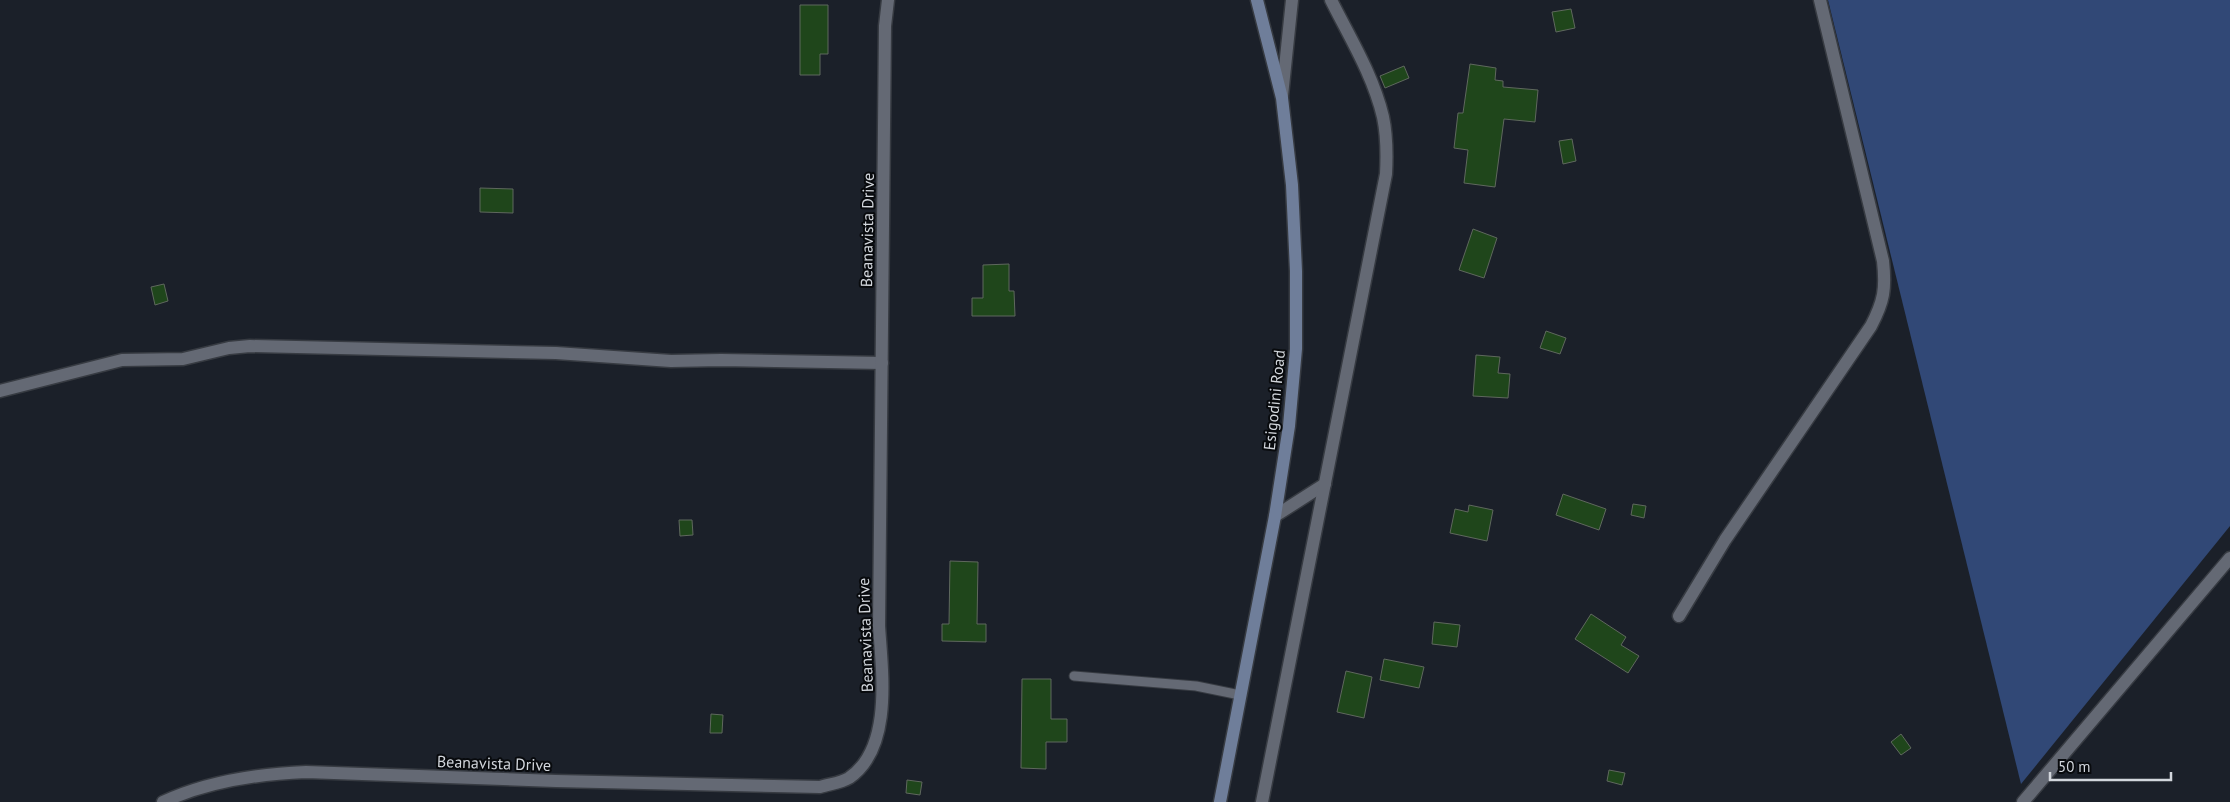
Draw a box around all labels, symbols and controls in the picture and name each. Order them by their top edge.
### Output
street label: Beanavista Drive [856,173,878,287]
street label: Esigodini Road [1259,349,1289,451]
street label: Beanavista Drive [853,578,877,692]
scale bar [2050,750,2171,782]
street label: Beanavista Drive [437,751,551,775]
text: 50 m [2058,757,2091,776]

